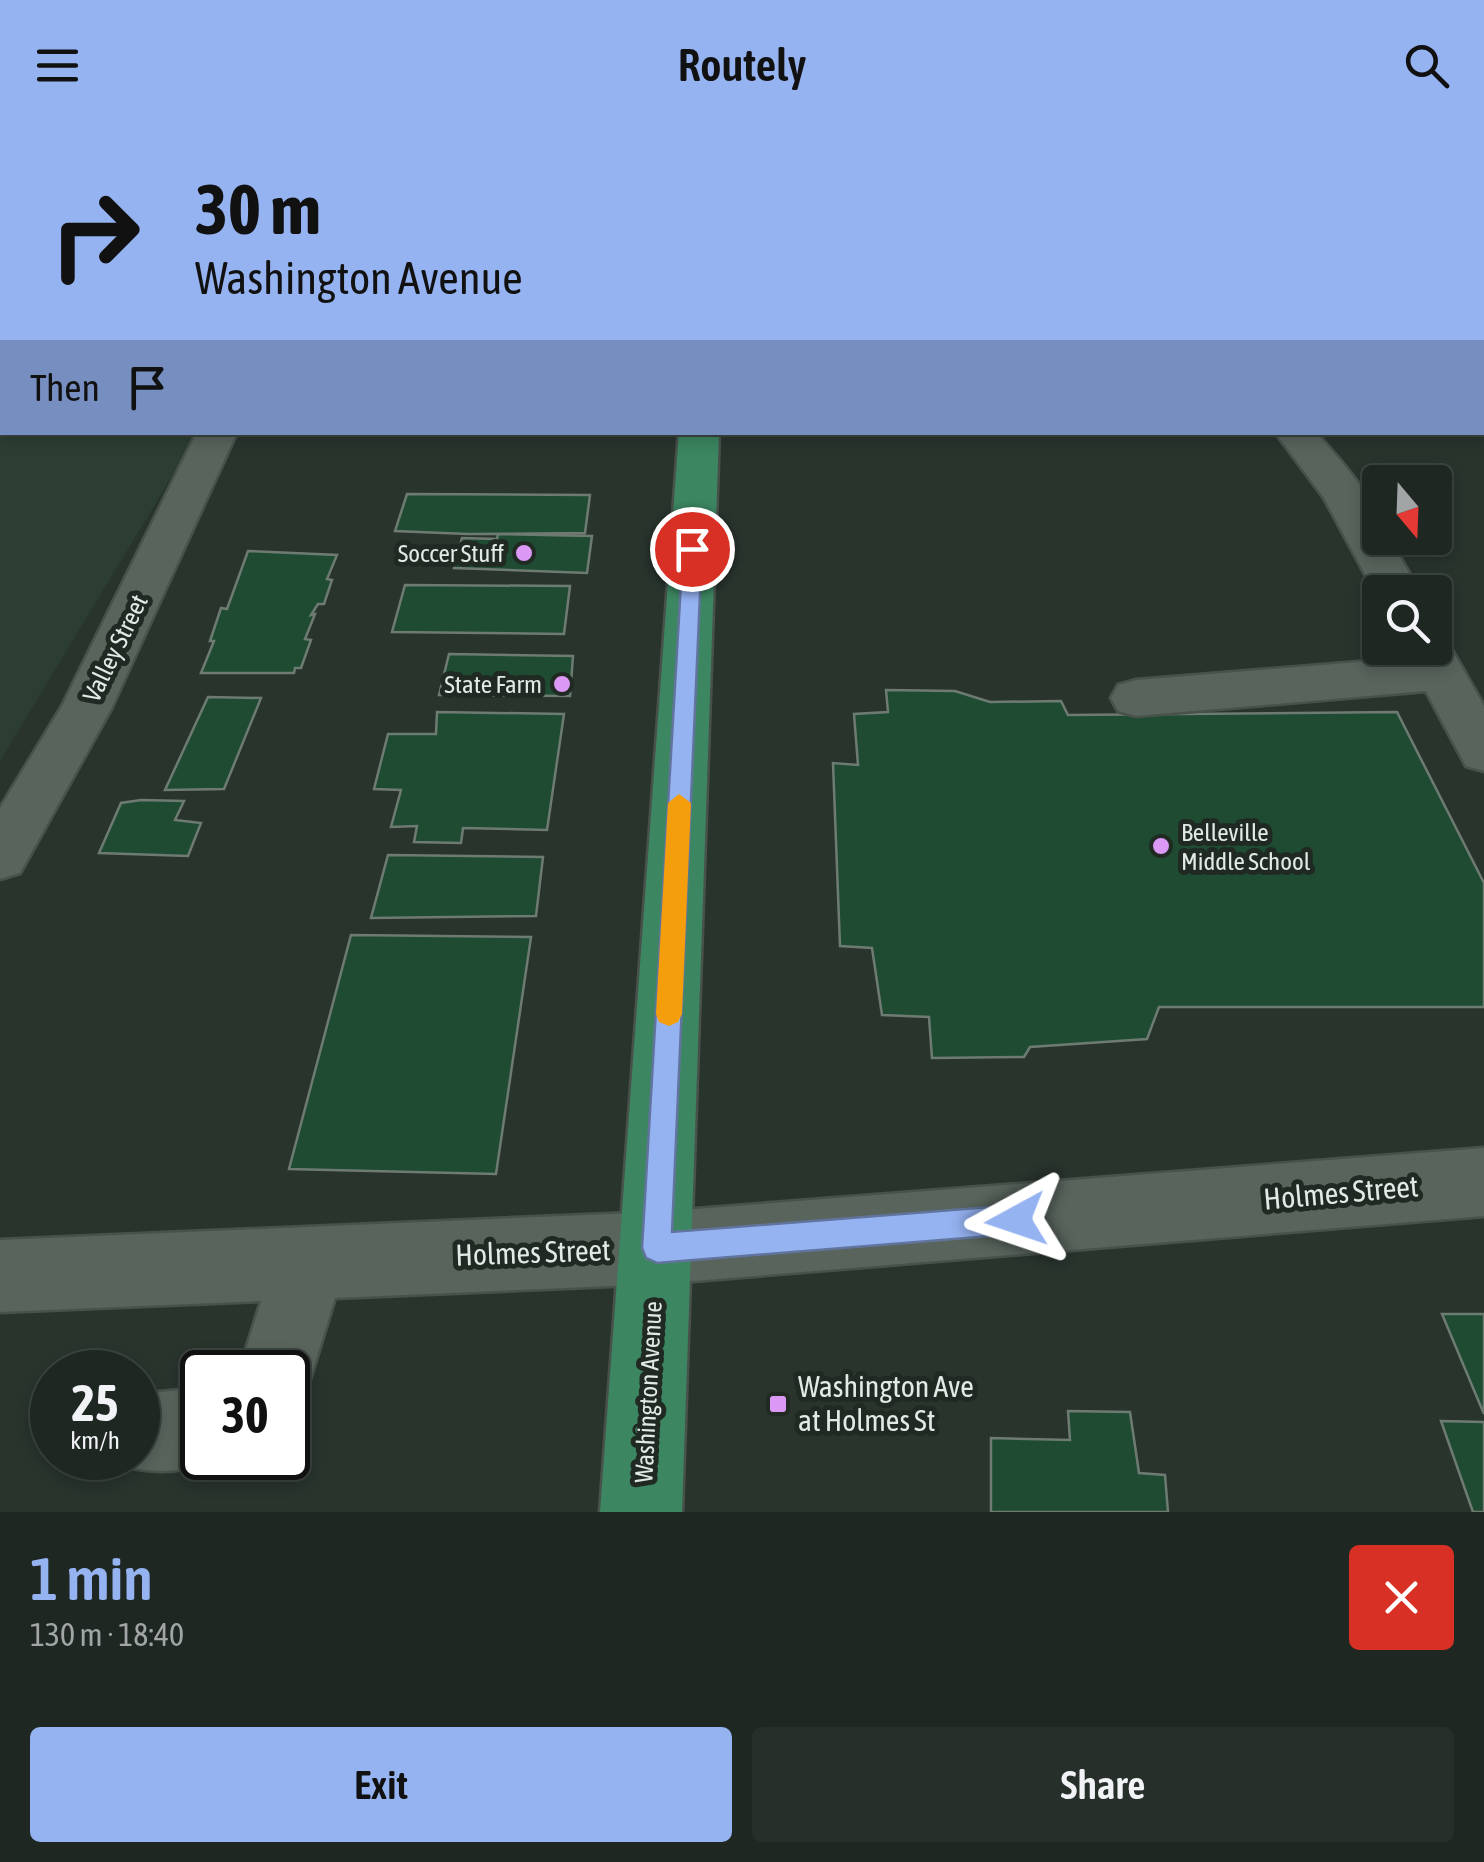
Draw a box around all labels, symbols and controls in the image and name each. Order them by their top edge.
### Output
icon: menu [30,38,85,93]
icon: search [1399,38,1454,93]
text: Routely [678,39,806,91]
text: 30 m [195,169,321,249]
icon: right [30,170,160,300]
text: Washington Avenue [195,252,523,304]
icon: arrive [120,360,175,415]
text: Then [30,366,100,409]
north arrow [1362,465,1452,555]
map controls [1362,465,1452,665]
pin [650,507,735,592]
icon: arrive [665,522,720,577]
place label: Soccer Stuff [398,539,504,567]
marker: Soccer Stuff [513,542,535,564]
button: search [1362,575,1452,665]
street label: Valley Street [77,590,153,706]
place label: State Farm [444,670,542,698]
marker: State Farm [551,673,573,695]
place label: Belleville Middle School [1181,818,1311,875]
marker: Belleville Middle School [1150,835,1172,857]
position arrow [964,1168,1068,1272]
street label: Holmes Street [1262,1168,1420,1216]
street label: Holmes Street [455,1232,611,1272]
street label: Washington Avenue [629,1300,667,1484]
speed limit sign: 30 [180,1350,310,1480]
place label: Washington Ave at Holmes St [798,1369,974,1437]
text: 25 [71,1374,118,1432]
marker: Washington Ave at Holmes St [767,1393,789,1415]
text: km/h [70,1426,120,1454]
text: 1 min [30,1544,153,1613]
button: close [1349,1545,1454,1650]
text: 130 m · 18:40 [30,1616,184,1653]
button: Exit [30,1727,732,1842]
button: Share [752,1727,1454,1842]

